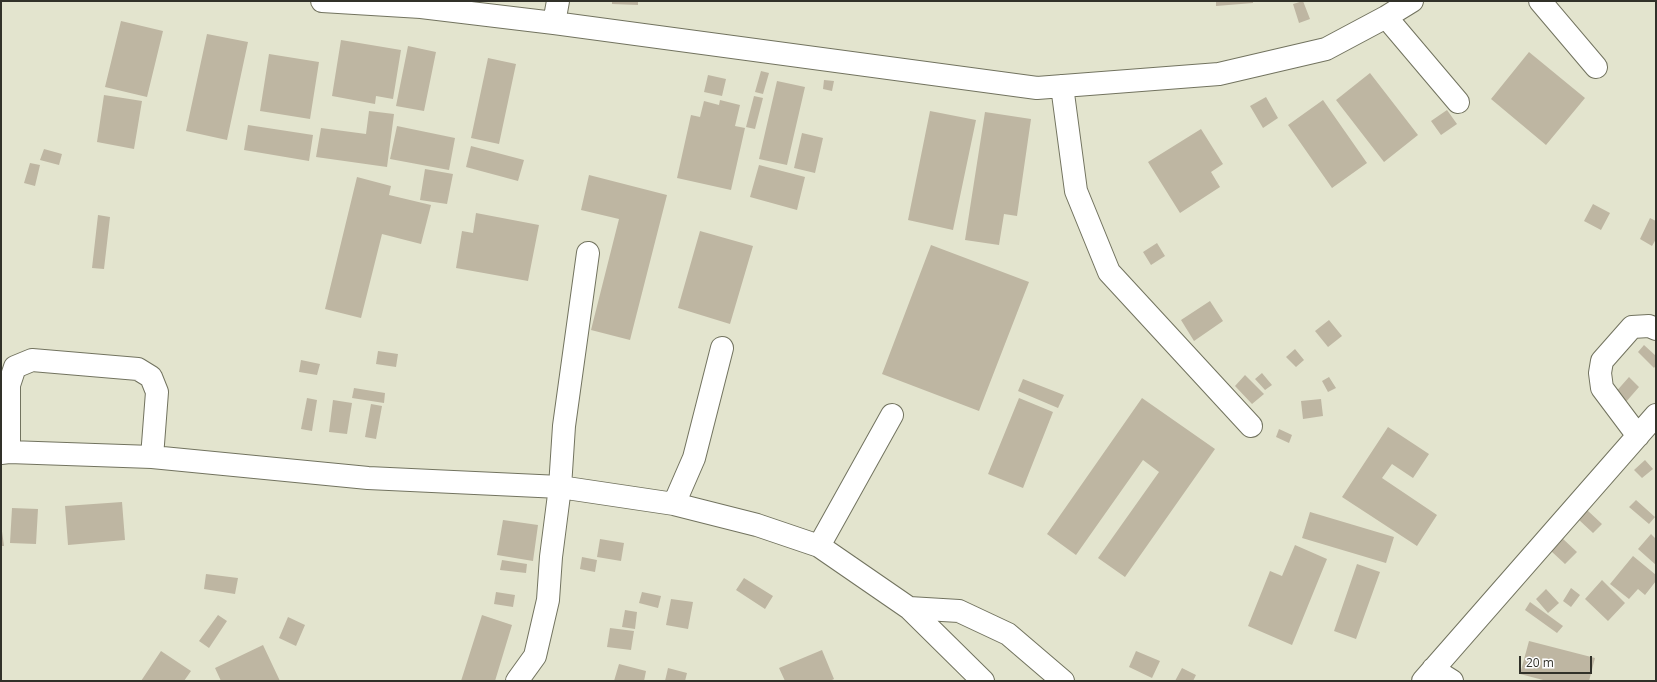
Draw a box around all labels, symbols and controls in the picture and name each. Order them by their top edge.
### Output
scale bar [1521,648,1594,674]
text: 20 m [1526,654,1554,671]

